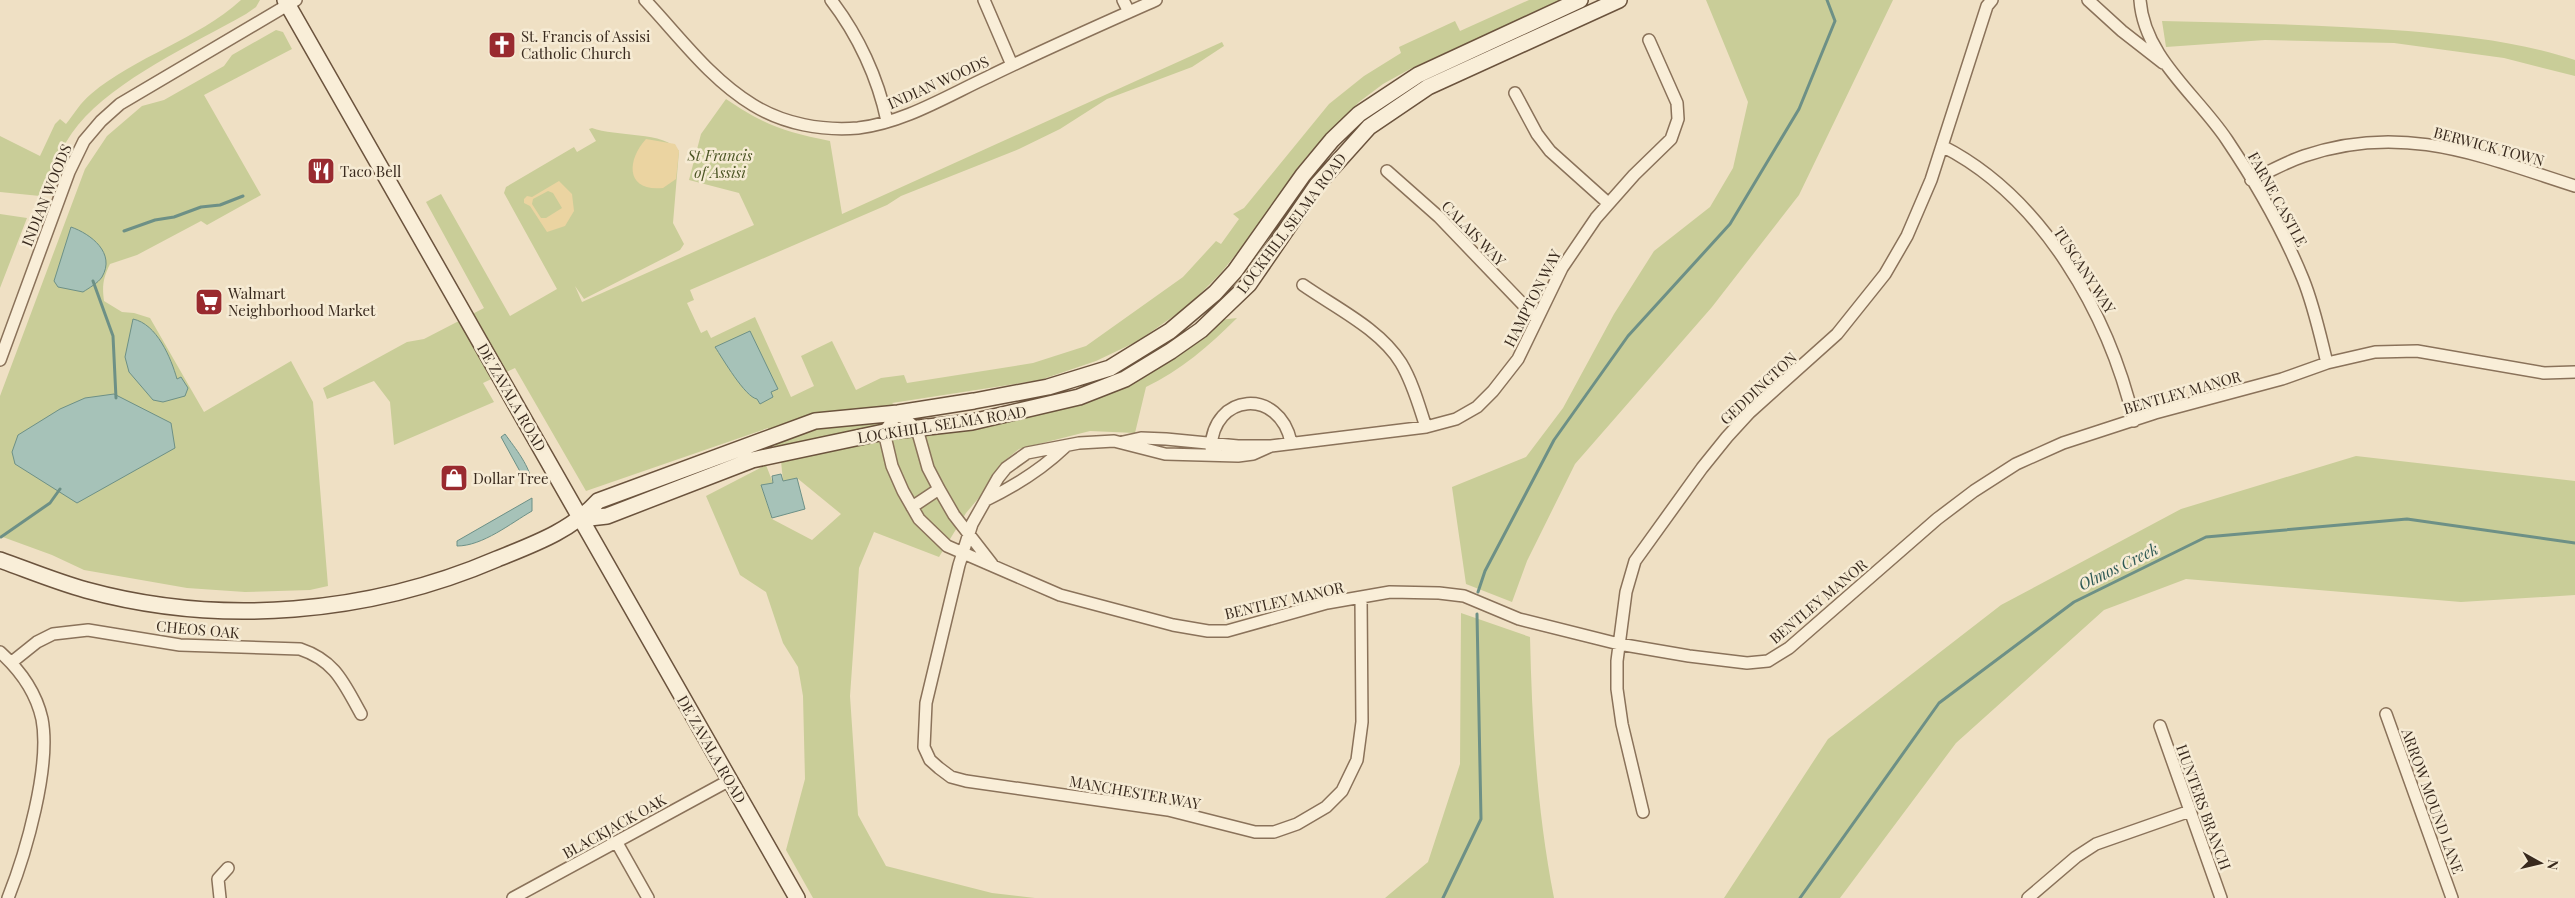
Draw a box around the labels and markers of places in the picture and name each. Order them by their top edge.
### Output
place label: St. Francis of Assisi Catholic Church [521,26,651,63]
church icon: St. Francis of Assisi Catholic Church [487,30,517,60]
restaurant icon: Taco Bell [306,156,336,186]
place label: Taco Bell [340,161,401,181]
place label: Walmart Neighborhood Market [227,283,376,320]
supermarket icon: Walmart Neighborhood Market [194,287,224,317]
shop icon: Dollar Tree [439,463,469,493]
place label: Dollar Tree [473,468,549,488]

